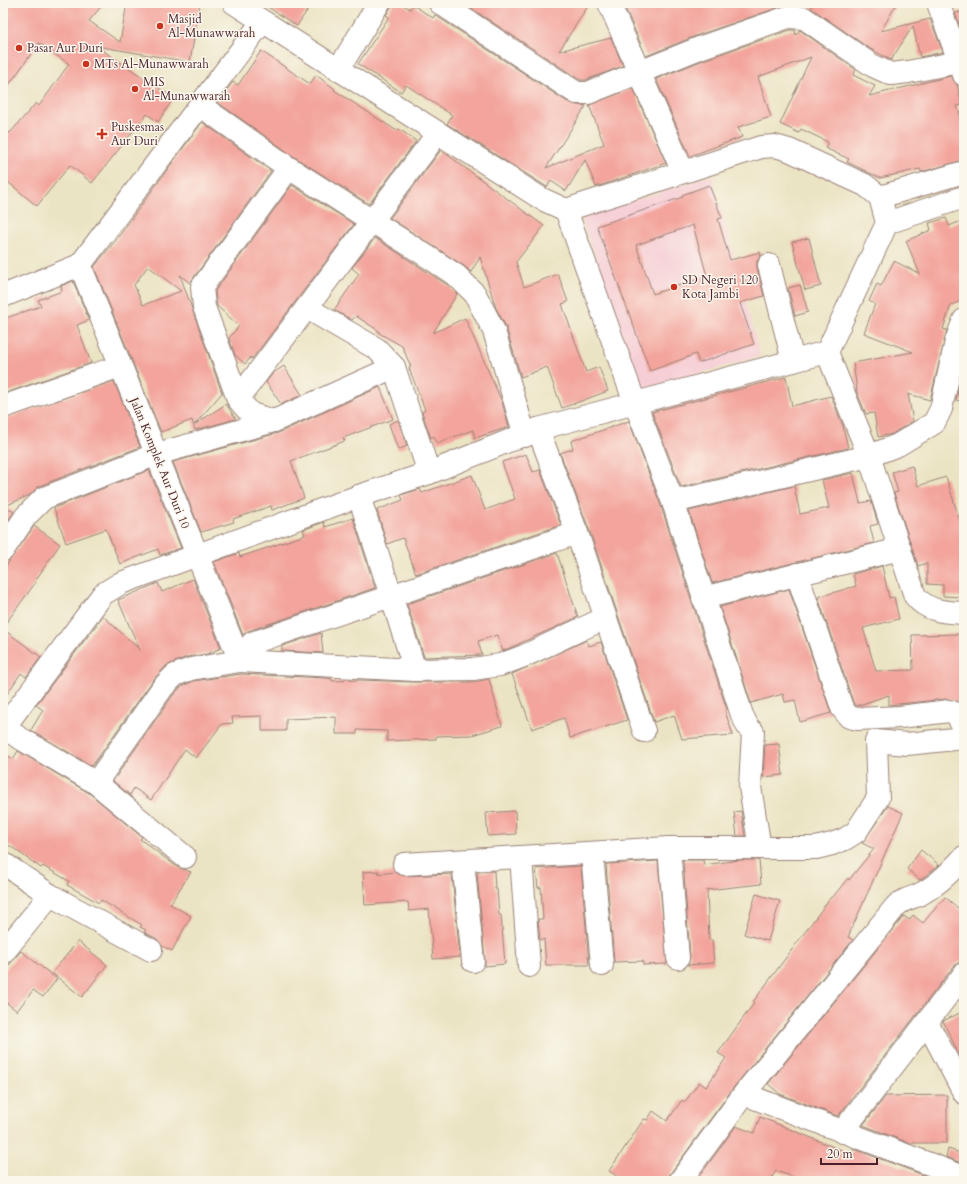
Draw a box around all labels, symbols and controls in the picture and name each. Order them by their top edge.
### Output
place label: Masjid Al-Munawwarah [168,11,256,41]
marker: Masjid Al-Munawwarah [155,21,165,31]
place label: Pasar Aur Duri [27,40,104,56]
marker: Pasar Aur Duri [14,43,24,53]
place label: MTs Al-Munawwarah [94,56,209,72]
marker: MTs Al-Munawwarah [81,59,91,69]
place label: MIS Al-Munawwarah [143,74,231,104]
marker: MIS Al-Munawwarah [130,84,140,94]
place label: Puskesmas Aur Duri [111,119,164,149]
marker: Puskesmas Aur Duri [96,128,108,140]
place label: SD Negeri 120 Kota Jambi [682,272,758,302]
marker: SD Negeri 120 Kota Jambi [669,282,679,292]
street label: Jalan Komplek Aur Duri 10 [126,393,194,531]
scale bar [821,1140,877,1166]
text: 20 m [827,1146,854,1162]

